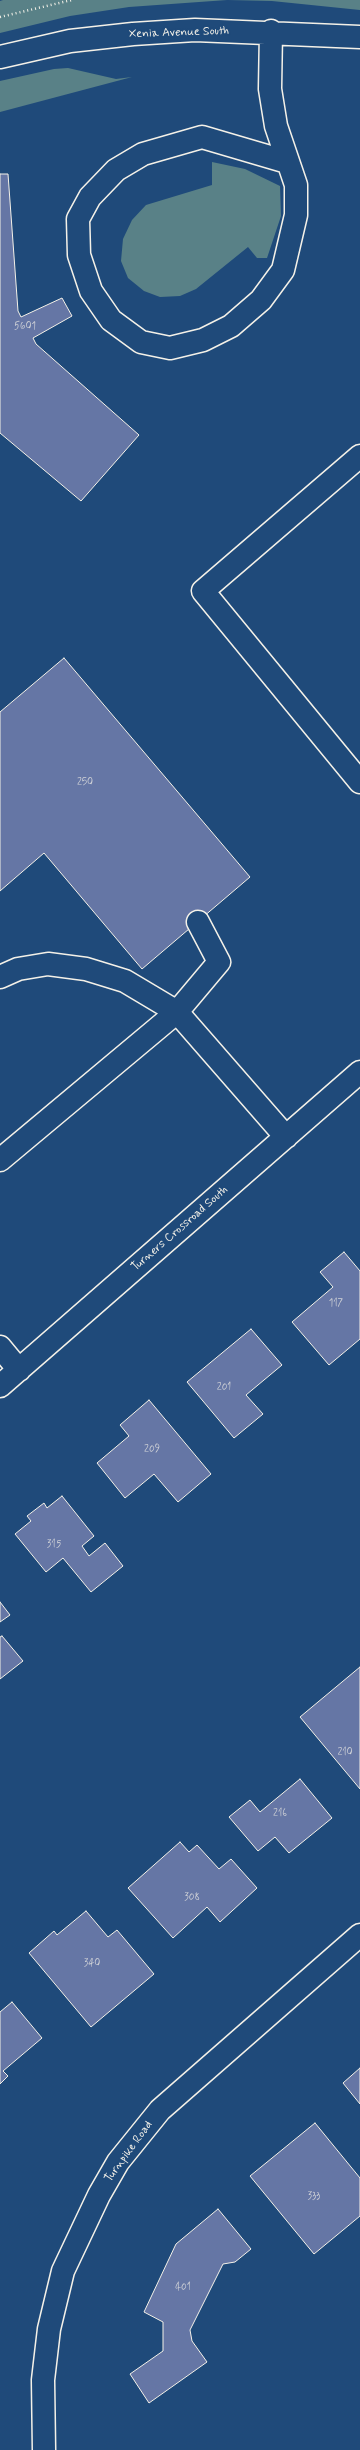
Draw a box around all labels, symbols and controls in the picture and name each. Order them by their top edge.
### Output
street label: Xenia Avenue South [129,24,229,42]
house number: 5601 [14,321,36,333]
house number: 250 [77,777,93,789]
street label: Turners Crossroad South [129,1183,231,1275]
house number: 117 [329,1298,343,1310]
house number: 201 [217,1382,231,1394]
house number: 209 [144,1444,160,1456]
house number: 315 [47,1539,61,1551]
house number: 210 [337,1747,353,1759]
house number: 216 [273,1808,287,1820]
house number: 308 [184,1892,200,1904]
house number: 340 [84,1958,100,1970]
street label: Turnpike Road [102,2119,156,2185]
house number: 333 [308,2191,320,2203]
house number: 401 [175,2282,191,2294]

